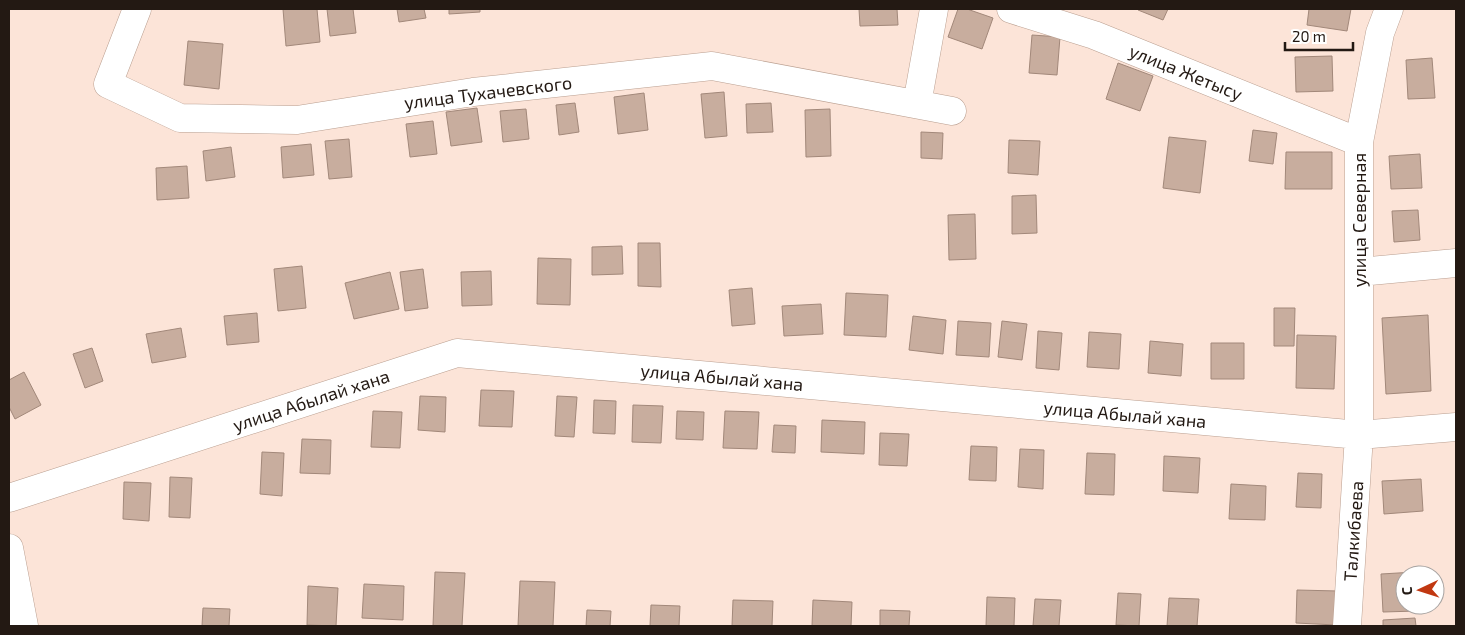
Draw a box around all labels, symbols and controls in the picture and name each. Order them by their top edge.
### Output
scale bar [1285,20,1352,52]
text: 20 m [1292,27,1326,45]
street label: улица Жетысу [1126,39,1246,105]
street label: улица Тухачевского [403,71,573,113]
street label: улица Северная [1348,153,1370,287]
street label: улица Абылай хана [640,359,804,395]
street label: улица Абылай хана [230,364,392,436]
street label: улица Абылай хана [1043,396,1207,432]
street label: Талкибаева [1339,480,1367,582]
north arrow [1395,565,1445,615]
text: С [1398,586,1415,596]

